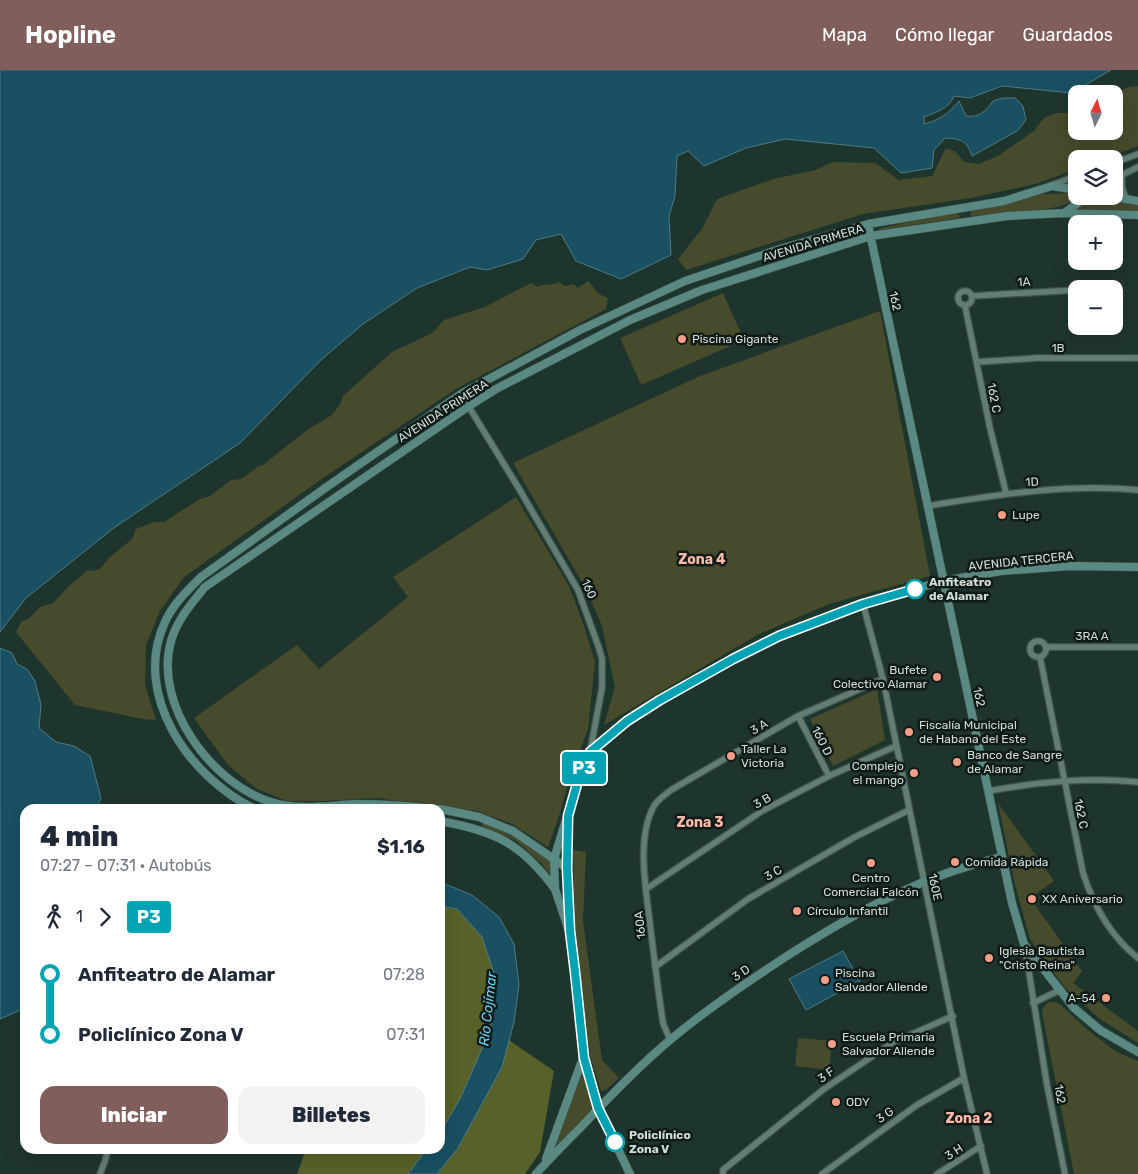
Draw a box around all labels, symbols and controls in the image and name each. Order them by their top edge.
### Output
text: Hopline [25,21,116,49]
text: Mapa [822,24,867,46]
text: Cómo llegar [895,24,994,46]
text: Guardados [1022,24,1113,46]
north arrow [1068,85,1122,140]
map controls [1068,85,1123,335]
button: layers [1068,150,1123,205]
button: + [1068,215,1123,270]
street label: AVENIDA PRIMERA [761,221,865,265]
street label: 1A [1017,275,1031,289]
button: − [1068,280,1123,335]
street label: 162 [886,290,904,312]
place label: Piscina Gigante [692,332,779,346]
marker: Piscina Gigante [676,333,688,345]
street label: 1B [1051,341,1065,355]
street label: AVENIDA PRIMERA [395,377,491,445]
street label: 162 C [984,382,1004,414]
street label: 1D [1025,475,1039,489]
place label: Lupe [1012,508,1040,522]
marker: Lupe [996,509,1008,521]
street label: AVENIDA TERCERA [968,549,1074,573]
district label: Zona 4 [678,551,726,568]
place label: Anfiteatro de Alamar [929,575,991,603]
street label: 160 [579,577,599,601]
marker: Anfiteatro de Alamar [905,579,925,599]
street label: 3RA A [1075,629,1109,643]
place label: Bufete Colectivo Alamar [833,663,927,691]
marker: Bufete Colectivo Alamar [931,671,943,683]
street label: 162 [970,686,988,708]
street label: 3 A [748,716,770,738]
place label: Fiscalía Municipal de Habana del Este [919,718,1026,746]
street label: 160 D [809,724,835,758]
marker: Fiscalía Municipal de Habana del Este [903,726,915,738]
place label: Taller La Victoria [741,742,787,770]
place label: Banco de Sangre de Alamar [967,748,1062,776]
marker: Taller La Victoria [725,750,737,762]
line badge: P3 [562,752,606,784]
marker: Banco de Sangre de Alamar [951,756,963,768]
text: P3 [572,757,596,779]
place label: Complejo el mango [852,759,904,787]
marker: Complejo el mango [908,767,920,779]
street label: 3 B [751,790,773,812]
street label: 162 C [1071,798,1091,830]
district label: Zona 3 [676,814,724,831]
text: 4 min [40,820,118,853]
text: $1.16 [377,835,425,858]
place label: Comida Rápida [965,855,1048,869]
text: 07:27 – 07:31 · Autobús [40,856,211,875]
marker: Comida Rápida [949,856,961,868]
marker: Centro Comercial Falcón [865,857,877,869]
street label: 3 C [762,862,784,884]
place label: Centro Comercial Falcón [823,871,919,899]
street label: 160E [925,872,945,902]
place label: XX Aniversario [1042,892,1123,906]
marker: XX Aniversario [1026,893,1038,905]
icon: walk [40,903,68,931]
icon: forward [91,903,119,931]
place label: Círculo Infantil [807,904,888,918]
marker: Círculo Infantil [791,905,803,917]
text: P3 [137,906,161,928]
text: 1 [76,907,83,926]
street label: 160A [632,910,648,940]
place label: Iglesia Bautista "Cristo Reina" [999,944,1085,972]
marker: Iglesia Bautista "Cristo Reina" [983,952,995,964]
street label: 3 D [729,962,753,984]
text: Anfiteatro de Alamar [78,963,275,986]
text: 07:28 [383,965,425,984]
place label: Piscina Salvador Allende [835,966,928,994]
water label: Río Cojímar [476,970,500,1047]
marker: Piscina Salvador Allende [819,974,831,986]
place label: A-54 [1068,991,1097,1005]
marker: A-54 [1100,992,1112,1004]
text: Policlínico Zona V [78,1023,244,1046]
text: 07:31 [386,1025,425,1044]
place label: Escuela Primaria Salvador Allende [842,1030,935,1058]
marker: Escuela Primaria Salvador Allende [826,1038,838,1050]
street label: 3 F [815,1064,837,1086]
street label: 162 [1051,1083,1069,1105]
button: Iniciar [40,1086,228,1144]
button: Billetes [238,1086,425,1144]
place label: ODY [846,1095,870,1109]
marker: ODY [830,1096,842,1108]
street label: 3 G [873,1104,897,1126]
district label: Zona 2 [946,1110,992,1127]
place label: Policlínico Zona V [629,1128,691,1156]
marker: Policlínico Zona V [605,1132,625,1152]
street label: 3 H [942,1141,966,1163]

